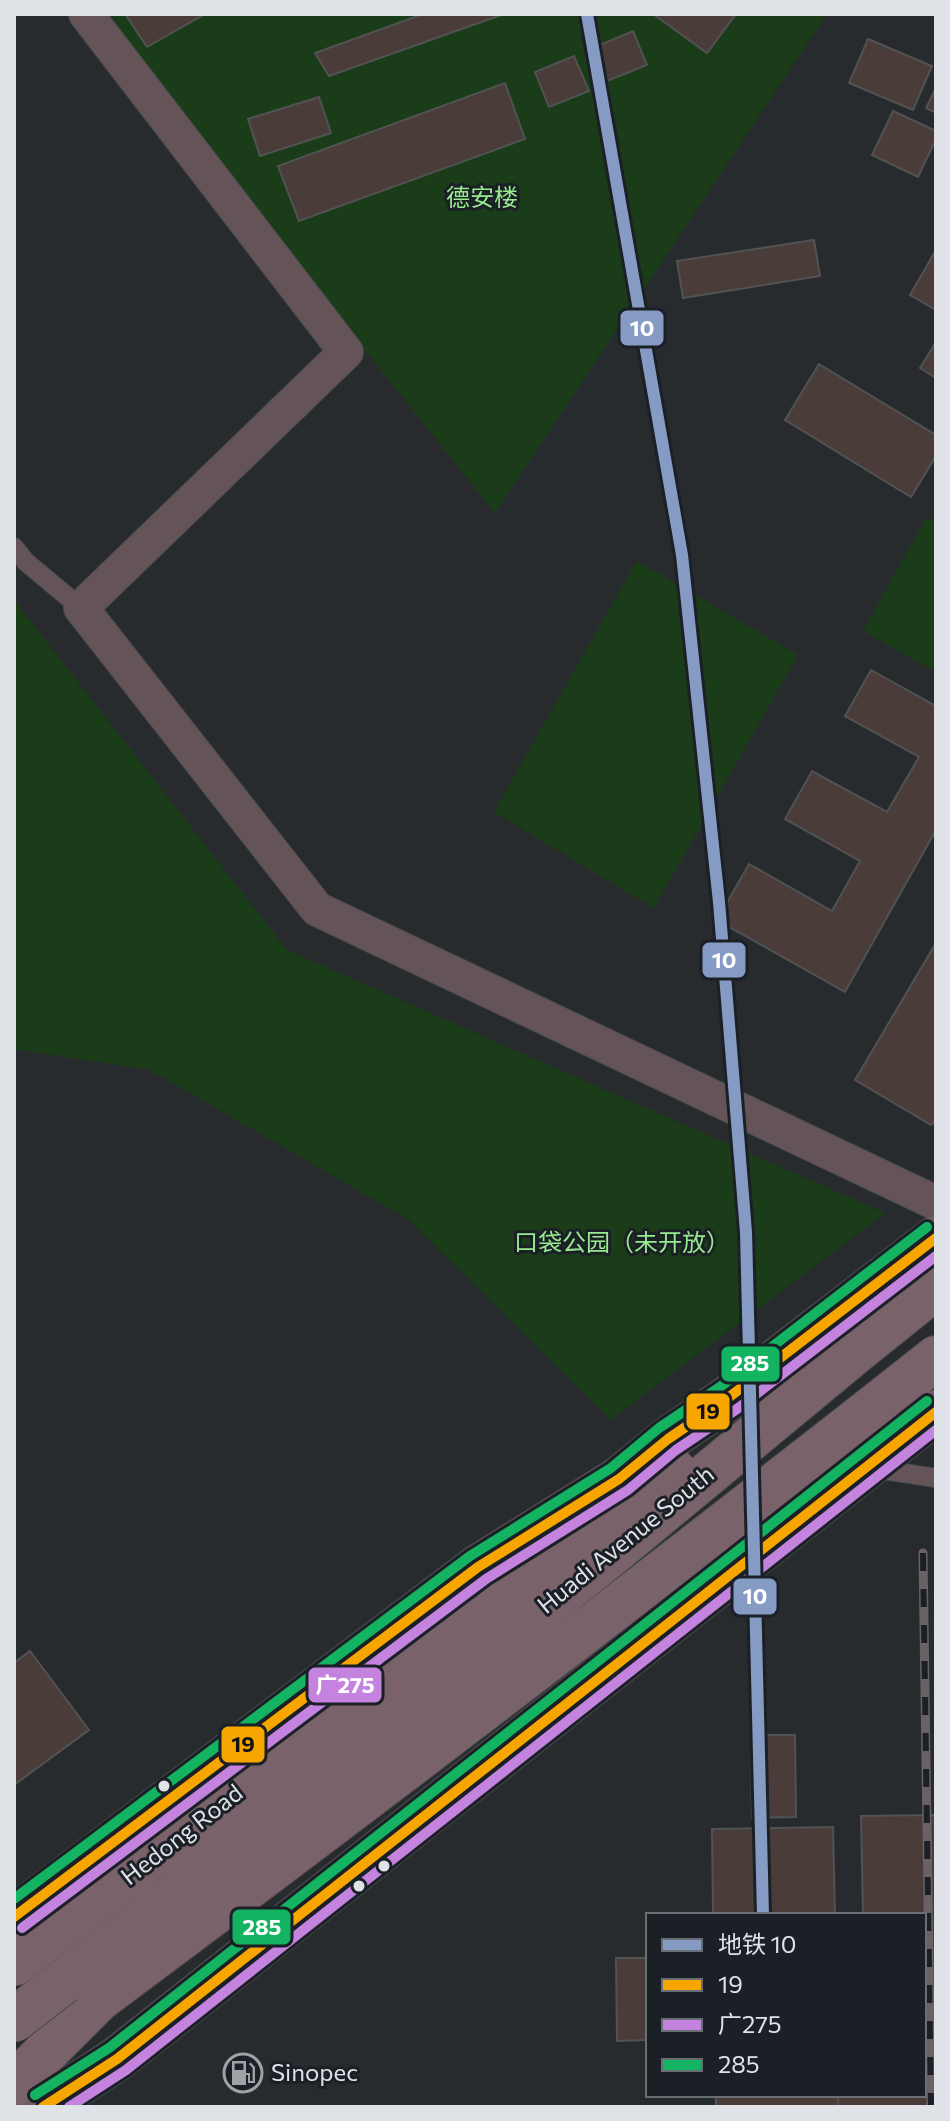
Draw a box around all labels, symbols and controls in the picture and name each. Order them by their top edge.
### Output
park label: 德安楼 [446,182,518,211]
line badge: 10 [619,309,665,347]
text: 10 [630,314,654,341]
line badge: 10 [701,941,747,979]
text: 10 [712,946,736,973]
park label: 口袋公园（未开放） [514,1227,730,1256]
line badge: 285 [720,1345,781,1383]
text: 285 [731,1349,769,1376]
line badge: 19 [685,1392,731,1431]
text: 19 [696,1397,720,1424]
street label: Huadi Avenue South [531,1459,719,1619]
line badge: 10 [732,1577,778,1616]
text: 10 [743,1582,767,1609]
line badge: 广275 [307,1666,383,1704]
text: 广275 [315,1671,375,1698]
line badge: 19 [220,1725,266,1764]
text: 19 [231,1730,255,1757]
street label: Hedong Road [115,1777,248,1890]
unlabelled marker [156,1778,172,1794]
unlabelled marker [376,1858,392,1874]
unlabelled marker [351,1878,367,1894]
line badge: 285 [231,1908,292,1946]
text: 285 [243,1913,281,1940]
legend [646,1913,926,2097]
text: 地铁 10 [718,1929,797,1958]
text: 19 [718,1969,743,1998]
text: 广275 [718,2009,782,2038]
text: 285 [718,2049,760,2078]
fuel station icon: Sinopec [222,2052,264,2094]
place label: Sinopec [271,2057,358,2086]

